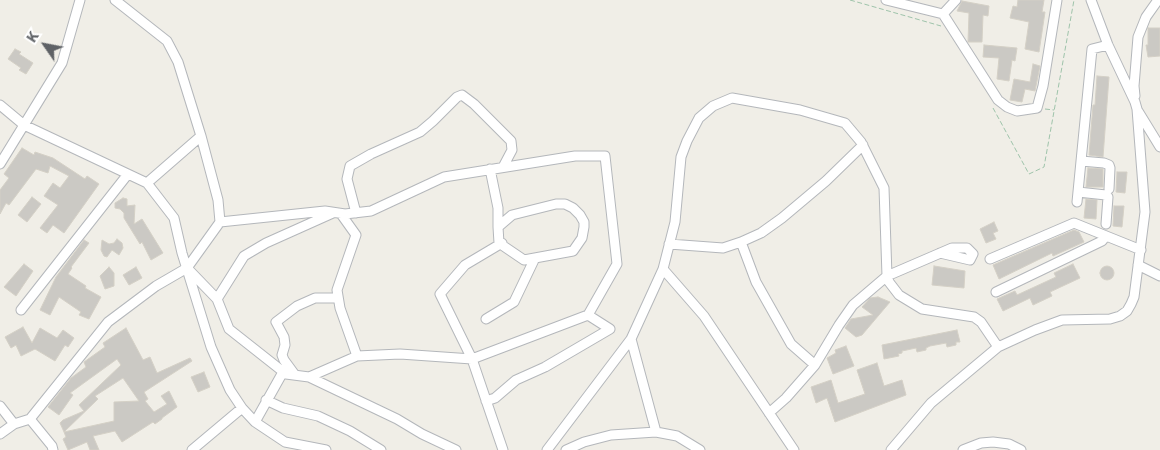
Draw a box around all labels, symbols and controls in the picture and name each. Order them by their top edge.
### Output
north arrow [20,20,70,70]
text: K [22,28,43,46]

